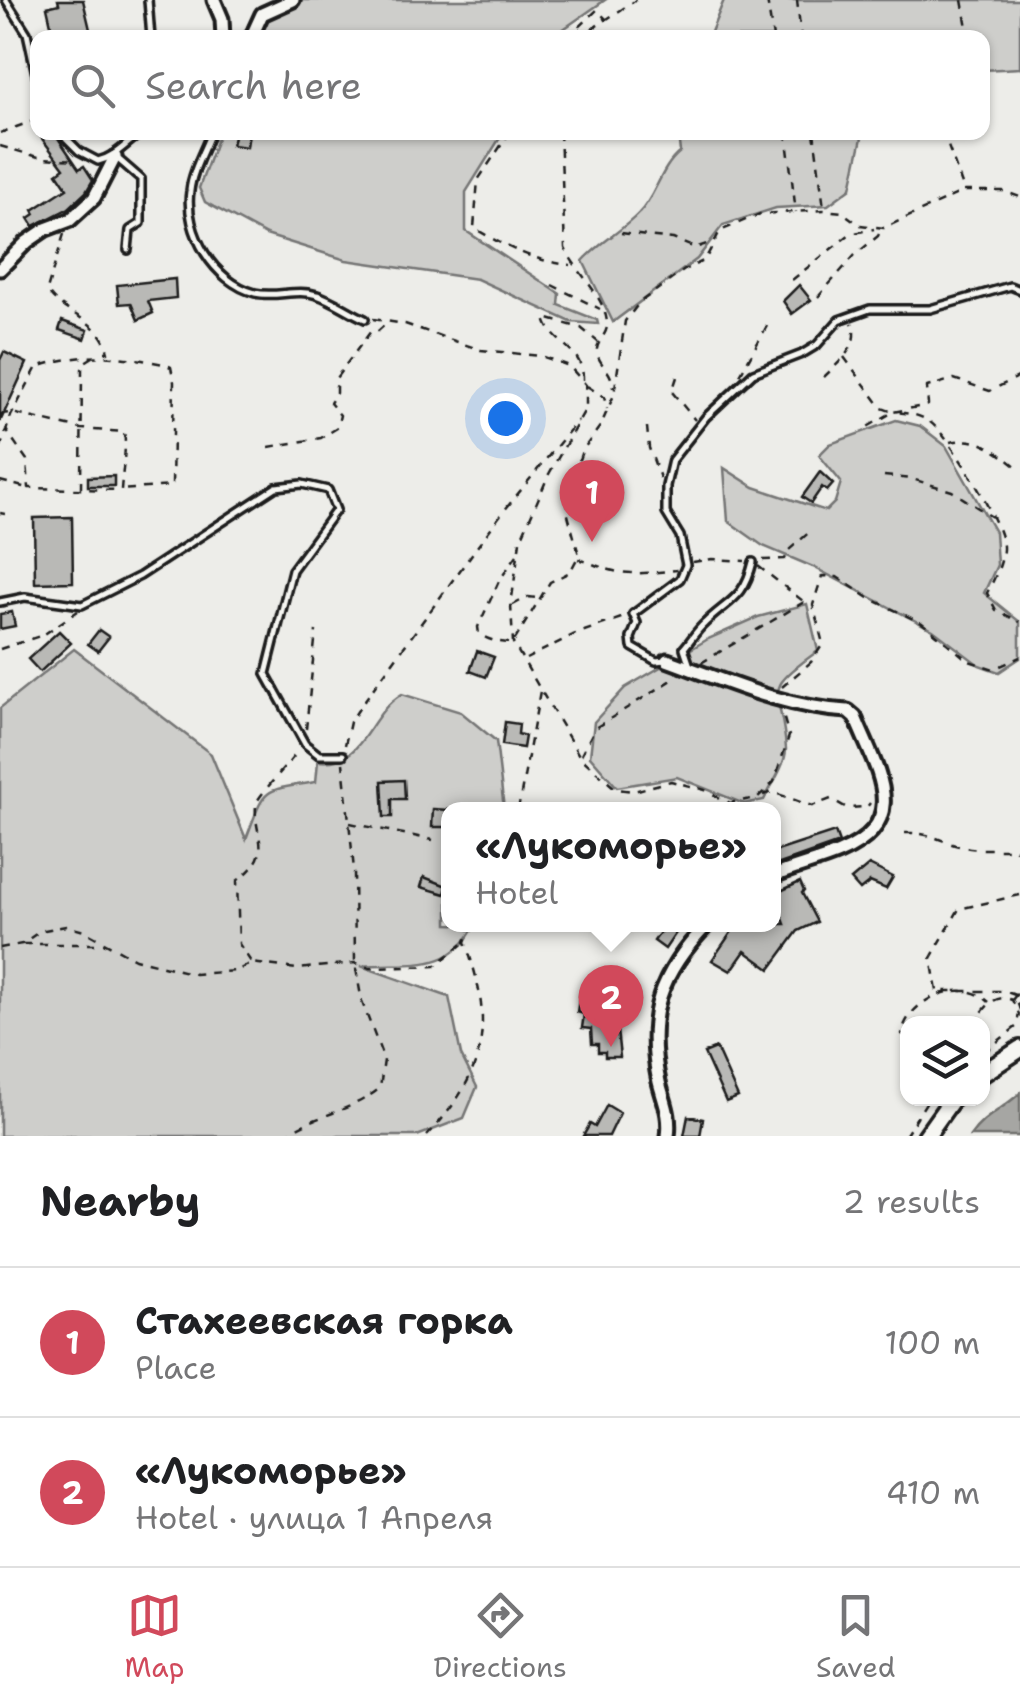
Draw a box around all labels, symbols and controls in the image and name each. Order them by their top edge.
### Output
search box [30,30,990,140]
icon: search [65,58,120,113]
text: Search here [145,60,362,111]
your location [480,393,531,444]
pin: 1 [560,460,624,542]
popup [441,802,781,932]
text: «Лукоморье» [475,820,747,871]
text: Hotel [475,871,558,914]
pin: 2 [578,964,644,1047]
map controls [900,1016,990,1106]
button: layers [900,1016,990,1106]
text: Nearby [40,1173,200,1229]
text: 2 results [843,1180,980,1223]
text: Стахеевская горка [135,1295,513,1346]
text: 1 [65,1321,80,1364]
text: 100 m [884,1321,980,1364]
text: Place [135,1346,217,1389]
text: «Лукоморье» [135,1445,406,1496]
text: 2 [61,1471,84,1514]
text: 410 m [886,1471,980,1514]
text: Hotel · улица 1 Апреля [135,1496,493,1539]
tab: Map [125,1588,184,1686]
tab: Directions [433,1588,567,1686]
tab: Saved [816,1588,895,1686]

